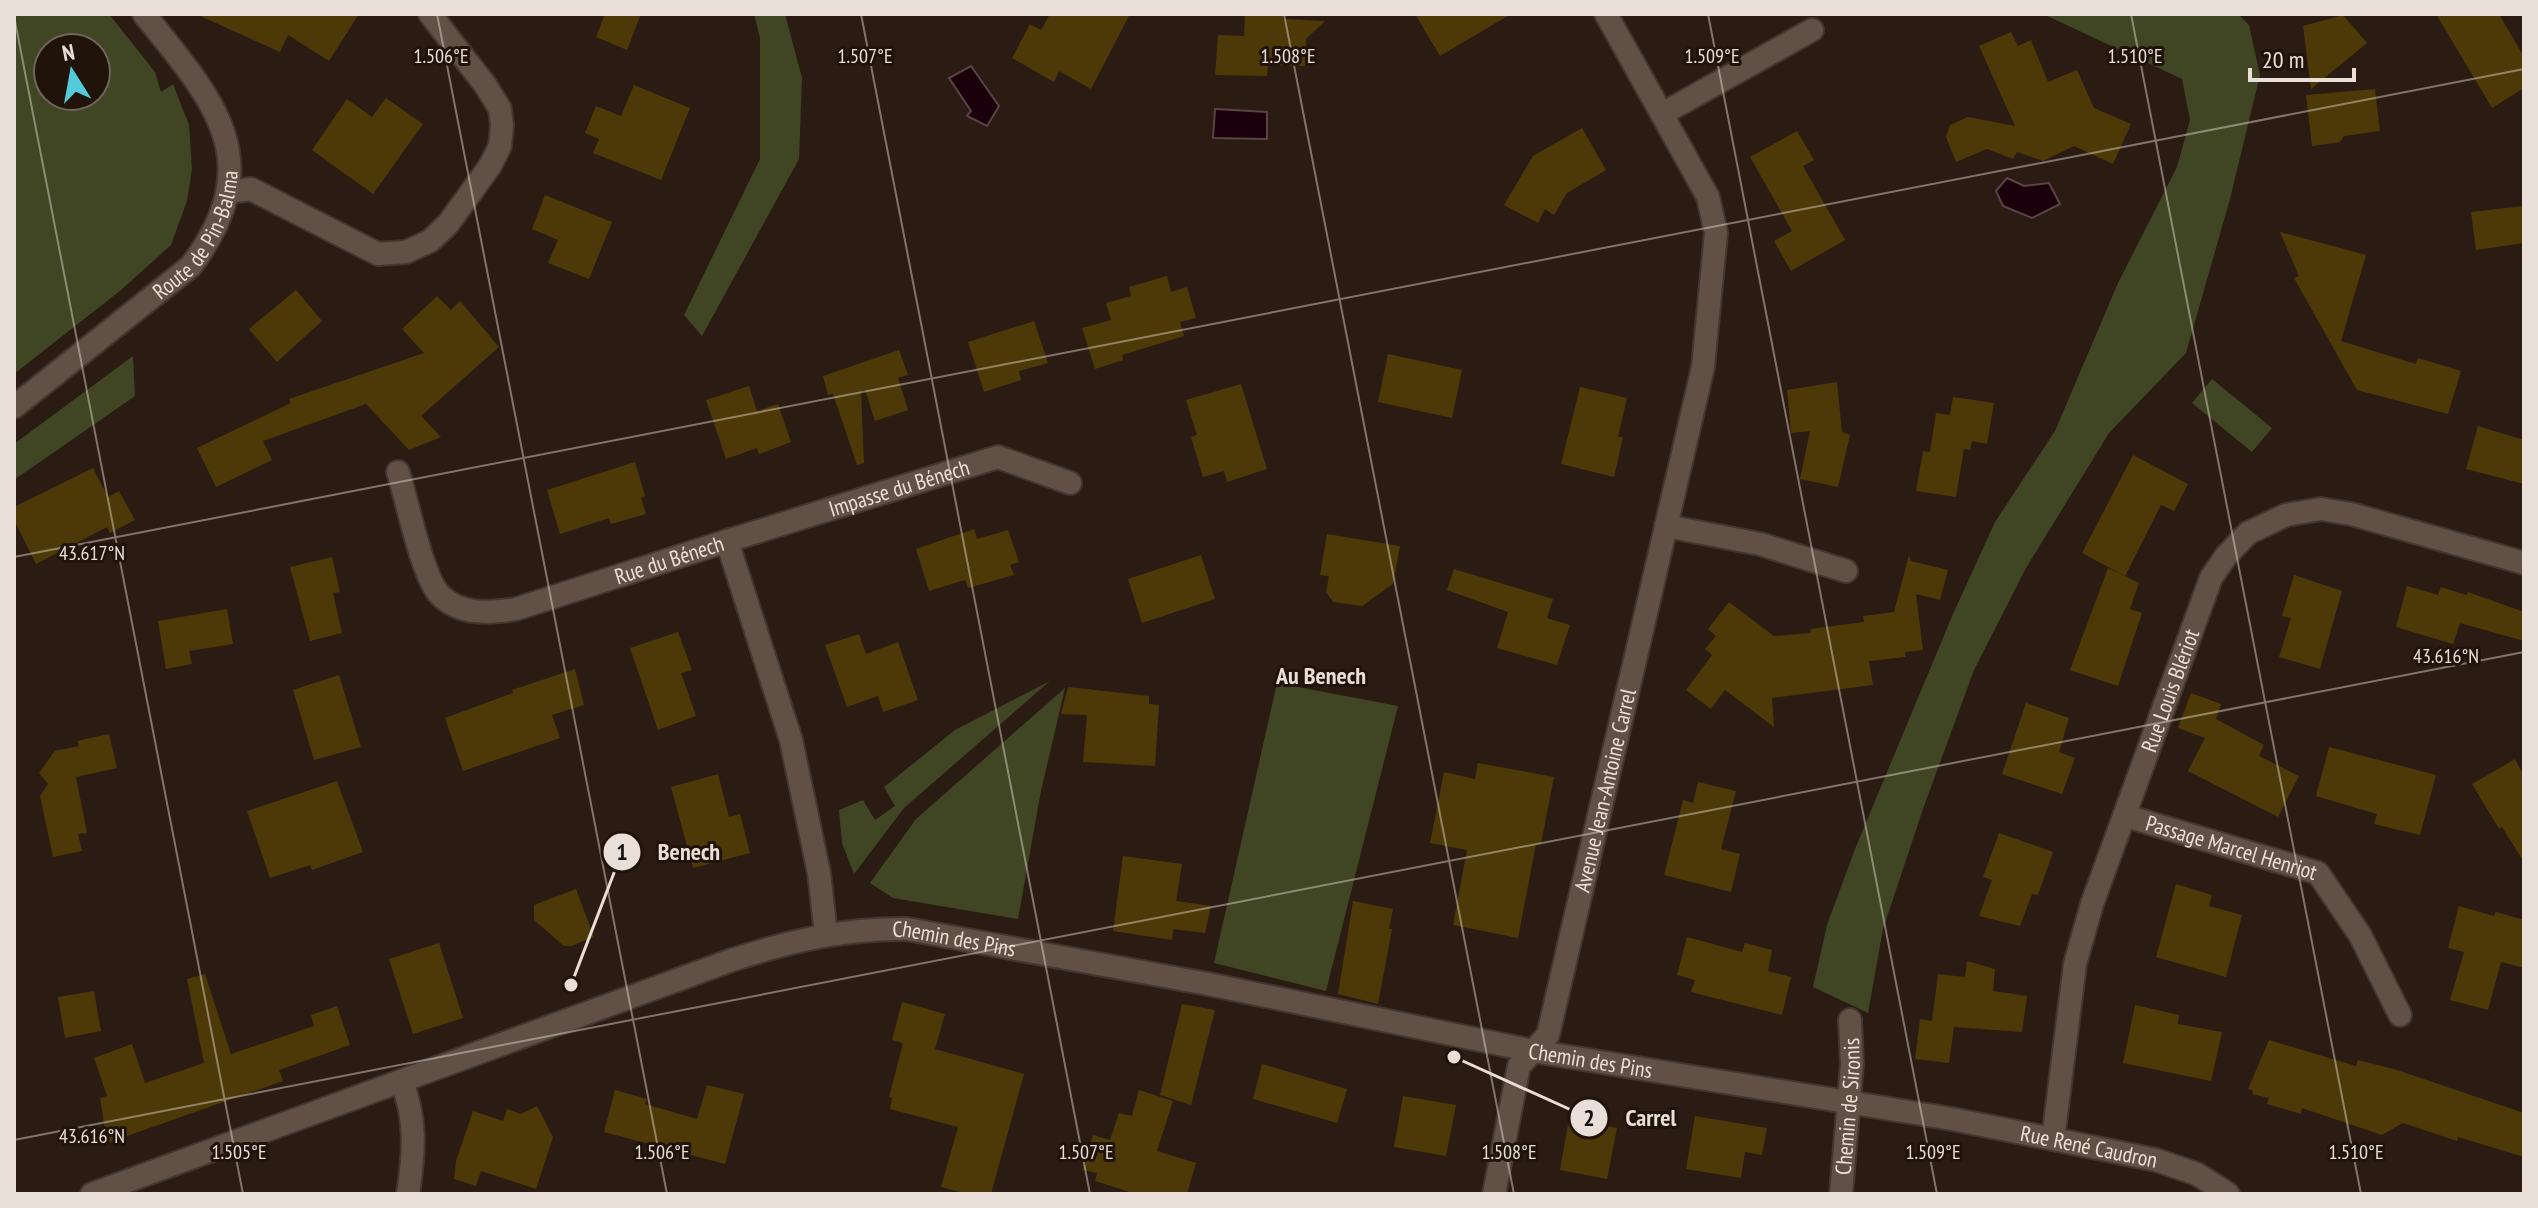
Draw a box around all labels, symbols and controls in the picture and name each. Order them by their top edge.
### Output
north arrow [32,32,112,112]
scale bar [2250,32,2354,82]
text: N [60,37,77,67]
text: 1.506°E [414,43,468,69]
text: 1.507°E [838,43,892,69]
text: 1.508°E [1261,43,1315,69]
text: 1.509°E [1685,43,1739,69]
text: 1.510°E [2108,43,2162,69]
text: 20 m [2262,44,2304,75]
street label: Route de Pin-Balma [147,170,244,305]
street label: Impasse du Bénech [825,453,973,523]
street label: Rue du Bénech [611,529,727,590]
text: 43.617°N [59,540,125,566]
street label: Rue Louis Blériot [2135,625,2205,756]
text: 43.616°N [2413,643,2479,669]
district label: Au Benech [1275,660,1366,691]
street label: Avenue Jean-Antoine Carrel [1568,685,1642,895]
street label: Passage Marcel Henriot [2142,809,2320,886]
callout: Benech [602,828,737,876]
text: 1 [616,836,628,867]
text: Benech [658,836,720,867]
street label: Chemin des Pins [892,914,1018,963]
street label: Chemin des Pins [1527,1036,1654,1084]
street label: Chemin de Sironis [1829,1037,1866,1176]
callout: Carrel [1569,1094,1692,1142]
text: 2 [1583,1102,1595,1133]
text: Carrel [1626,1102,1677,1133]
street label: Rue René Caudron [2018,1119,2160,1174]
text: 43.616°N [59,1123,125,1149]
text: 1.505°E [212,1139,266,1165]
text: 1.506°E [635,1139,689,1165]
text: 1.507°E [1059,1139,1113,1165]
text: 1.508°E [1482,1139,1536,1165]
text: 1.509°E [1906,1139,1960,1165]
text: 1.510°E [2329,1139,2383,1165]

